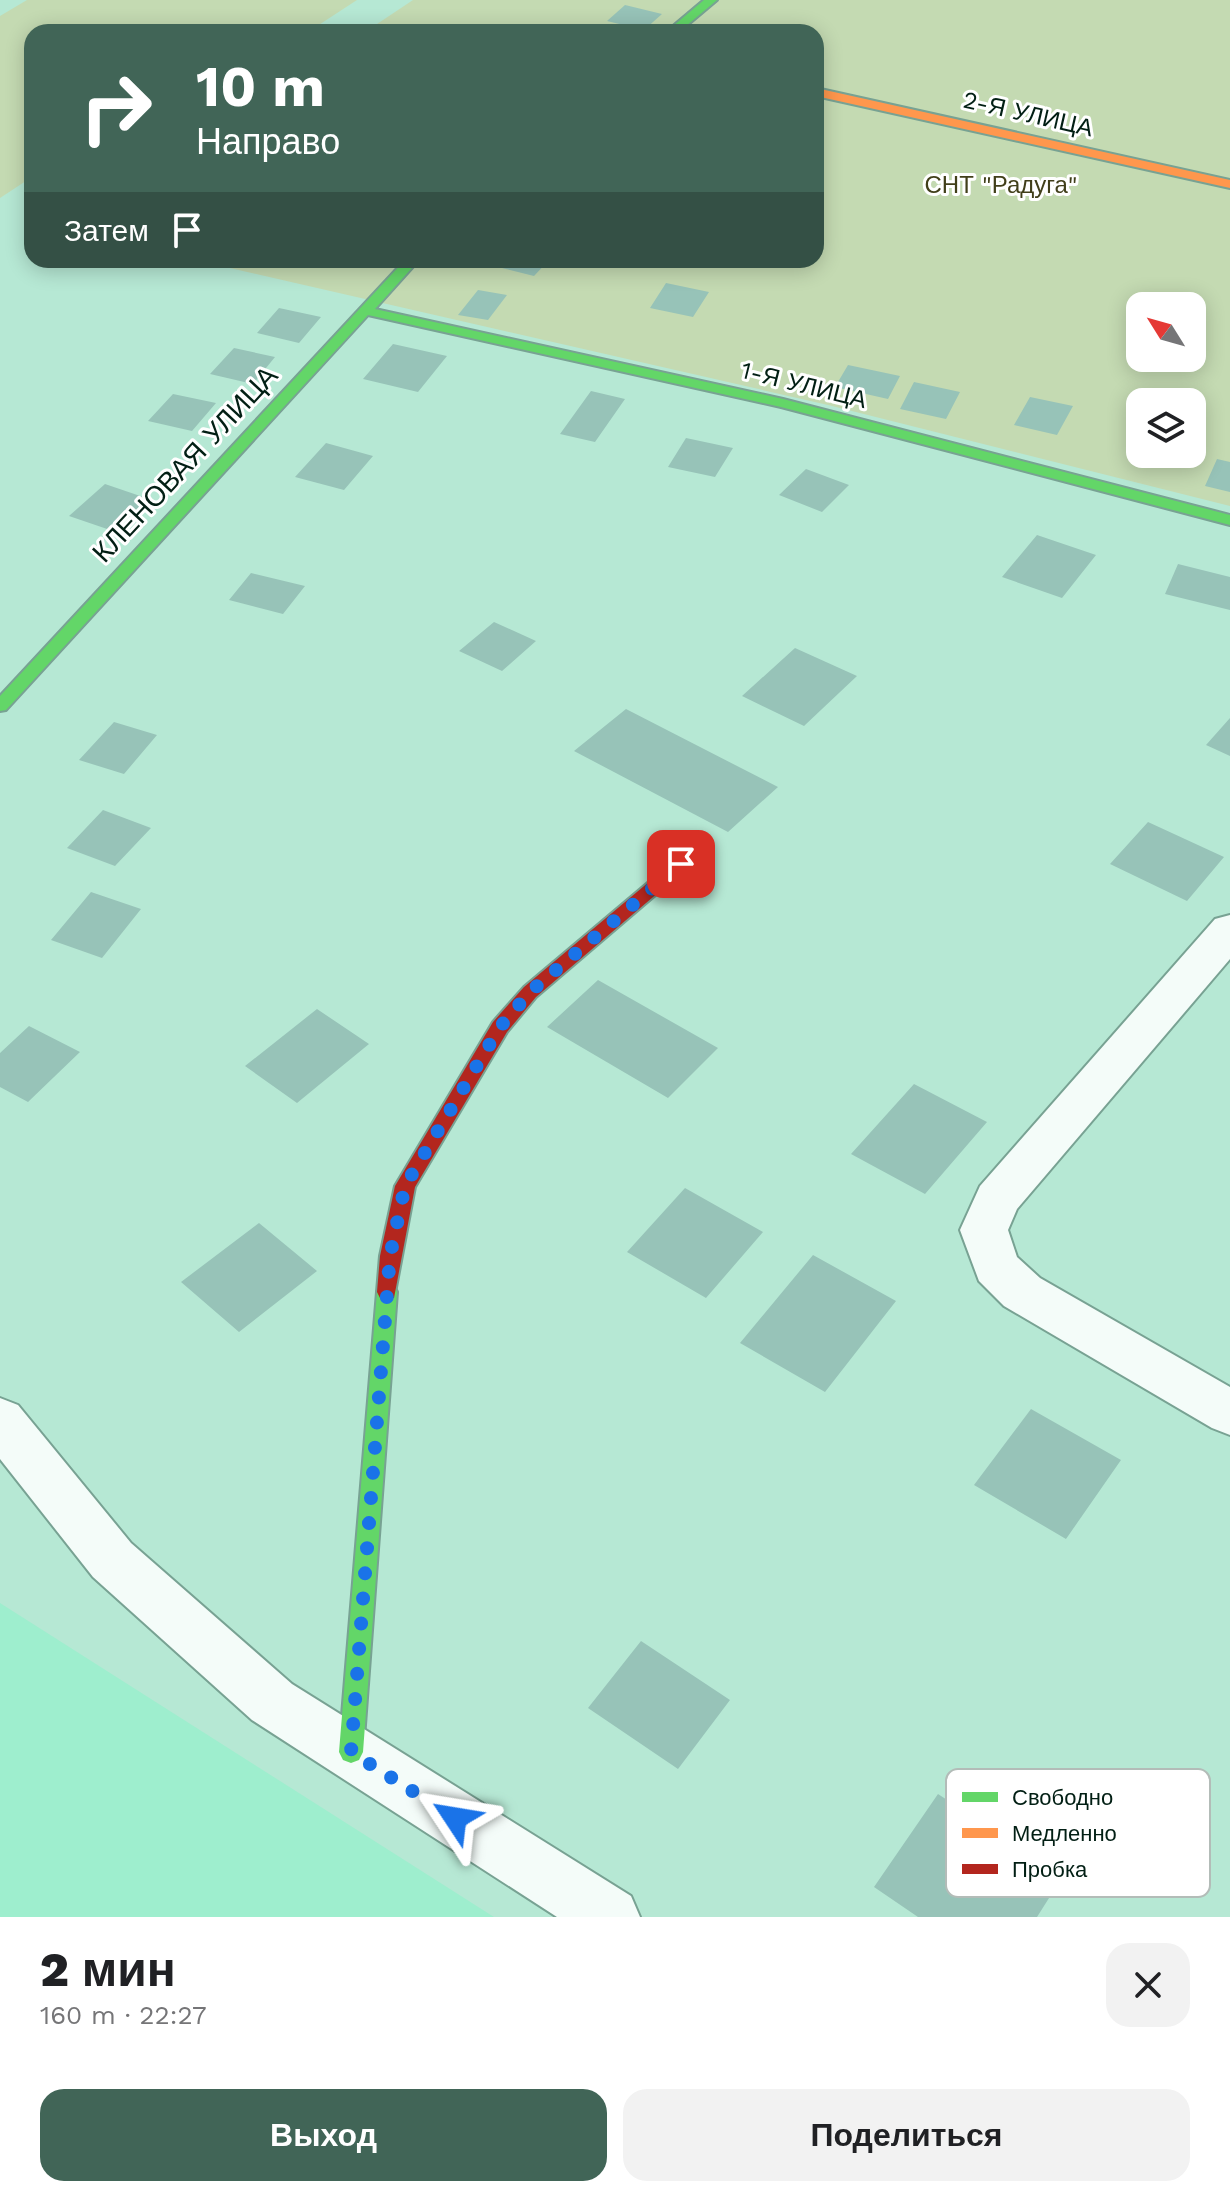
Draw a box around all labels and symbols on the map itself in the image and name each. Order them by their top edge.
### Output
street label: 2-Я УЛИЦА [960,85,1096,143]
park label: СНТ "Радуга" [925,171,1078,199]
north arrow [1126,292,1206,372]
street label: 1-Я УЛИЦА [738,356,870,414]
street label: КЛЕНОВАЯ УЛИЦА [86,359,285,569]
pin [647,830,715,898]
legend [946,1769,1210,1897]
position arrow [413,1776,497,1860]
text: Свободно [1012,1785,1113,1810]
text: Медленно [1012,1821,1117,1846]
text: Пробка [1012,1857,1088,1882]

